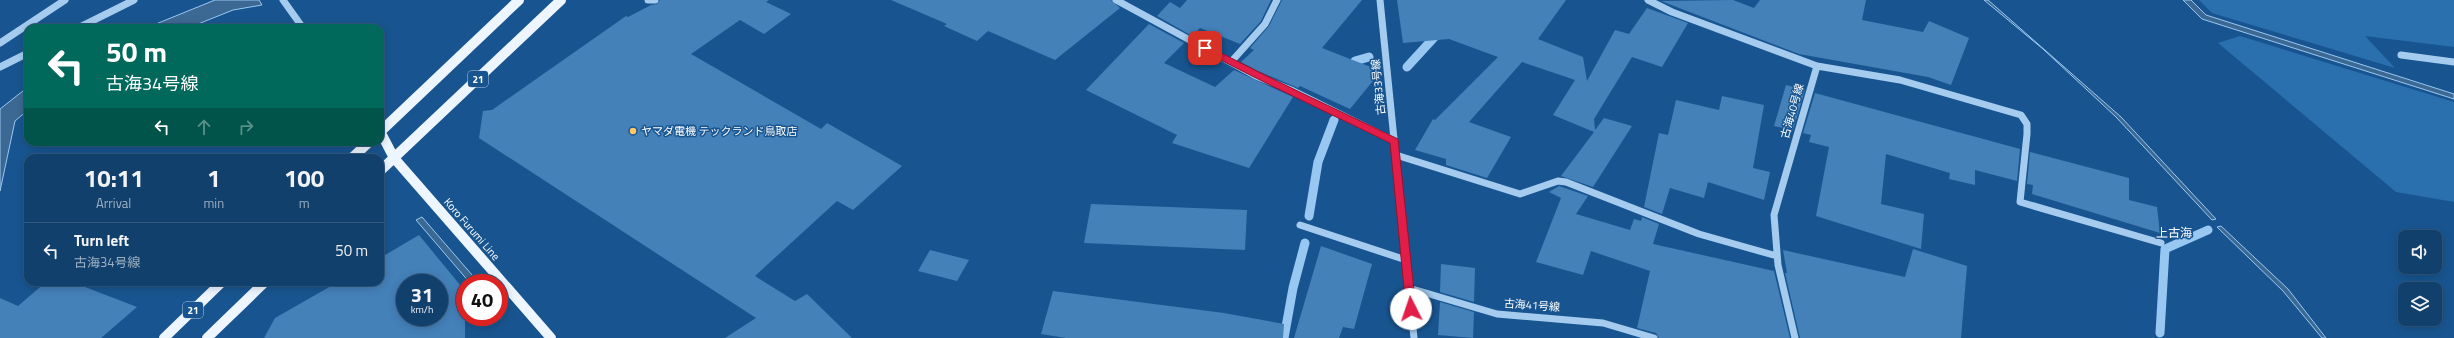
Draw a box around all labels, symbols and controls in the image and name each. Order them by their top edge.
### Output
text: 50 m [106,30,167,73]
pin [1188,31,1222,65]
icon: arrive [1194,37,1216,59]
icon: left [40,40,92,92]
street label: 古海33号線 [1367,58,1389,116]
text: 古海34号線 [106,70,198,97]
road number: 21 [468,71,488,87]
street label: 古海40号線 [1777,82,1807,140]
icon: left [151,116,173,138]
icon: ahead [193,116,215,138]
icon: right [235,116,257,138]
place label: ヤマダ電機 テックランド鳥取店 [641,123,797,139]
marker: ヤマダ電機 テックランド鳥取店 [628,126,638,136]
text: 10:11 [84,160,144,196]
text: 1 [207,160,221,196]
text: 100 [284,160,324,196]
text: Arrival [96,193,131,213]
text: min [203,193,224,213]
text: m [299,193,310,213]
street label: Koro Furumi Line [440,194,504,264]
district label: 上古海 [2156,223,2192,242]
text: Turn left [74,229,129,252]
map controls [2398,230,2442,326]
button: sound [2398,230,2442,274]
text: 50 m [335,239,368,262]
icon: left [40,240,62,262]
text: 古海34号線 [74,252,141,272]
speed limit sign: 40 [456,274,508,326]
text: 31 [411,279,433,310]
button: layers [2398,282,2442,326]
position arrow [1390,288,1432,330]
street label: 古海41号線 [1503,295,1561,315]
road number: 21 [183,302,203,318]
text: km/h [411,302,433,317]

